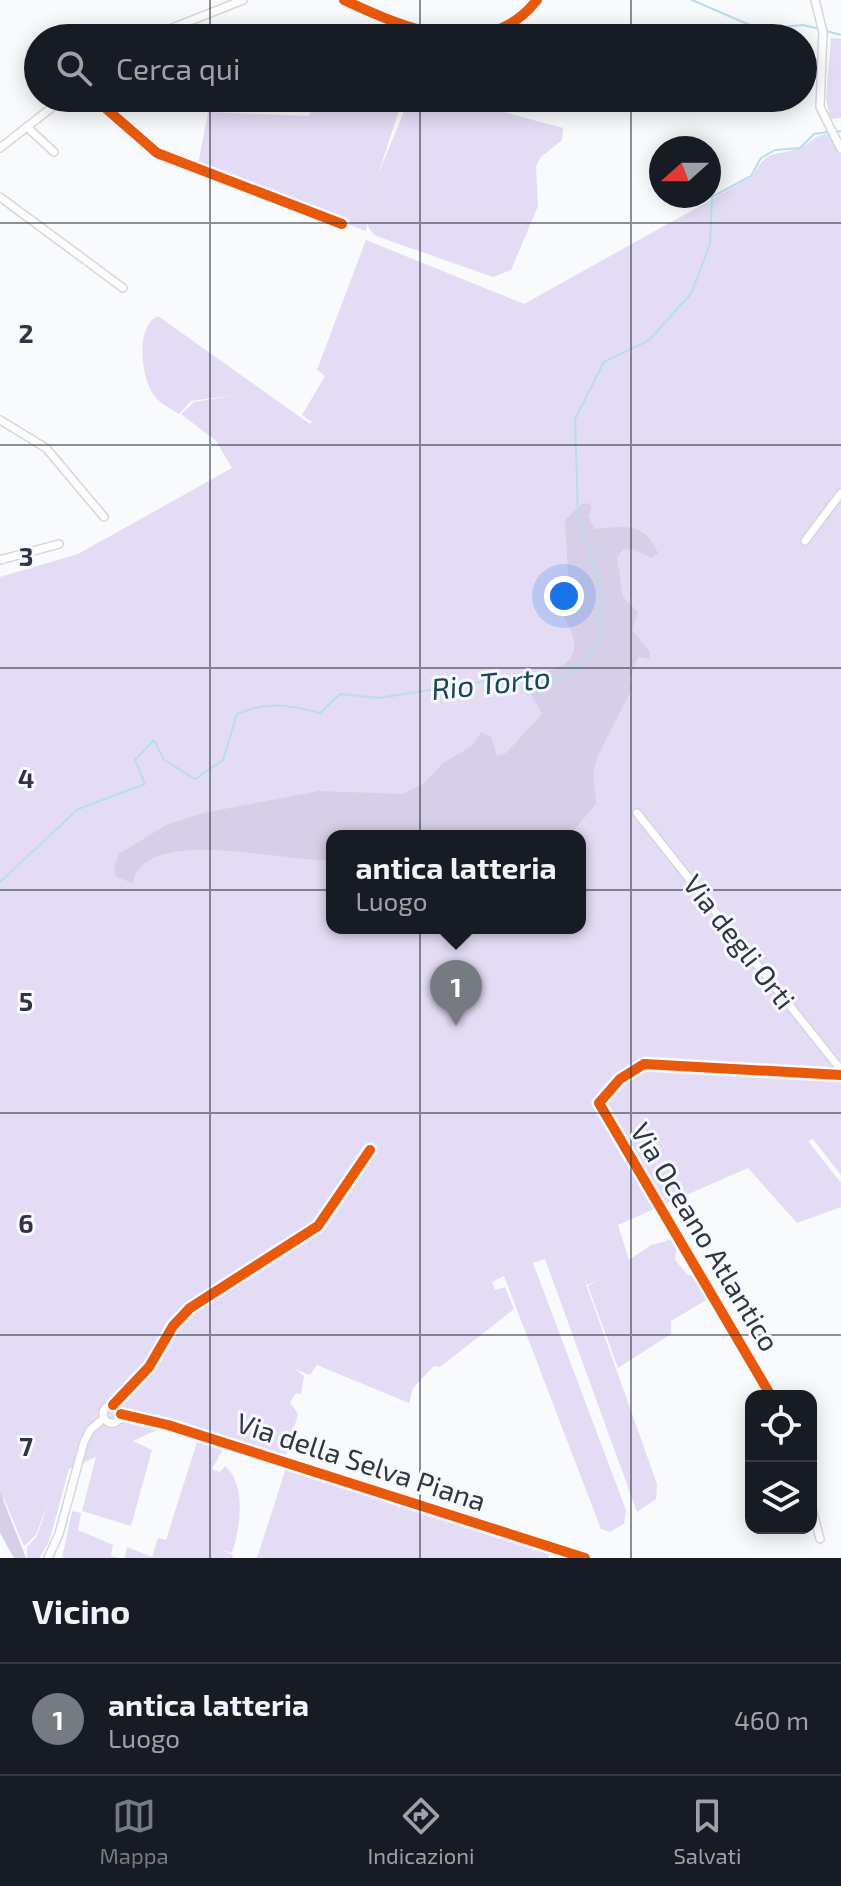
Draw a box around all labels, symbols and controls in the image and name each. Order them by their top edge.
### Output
search box [24,24,817,112]
icon: search [52,46,96,90]
text: Cerca qui [116,50,240,86]
north arrow [649,136,721,208]
text: 2 [18,317,34,348]
text: 3 [19,540,33,571]
your location [544,576,584,616]
water label: Rio Torto [429,658,552,706]
text: 4 [18,762,34,793]
popup [326,830,586,934]
text: antica latteria [355,849,557,885]
street label: Via degli Orti [677,867,803,1015]
text: Luogo [355,885,428,916]
pin: 1 [430,960,482,1026]
text: 5 [19,985,33,1016]
street label: Via Oceano Atlantico [624,1116,788,1357]
text: 6 [18,1207,34,1238]
map controls [745,1390,817,1534]
button: locate [745,1390,817,1462]
street label: Via della Selva Piana [232,1405,490,1517]
text: 7 [19,1430,33,1461]
button: layers [745,1462,817,1534]
text: Vicino [32,1590,130,1631]
text: antica latteria [108,1686,309,1722]
text: 1 [52,1704,64,1735]
text: 460 m [734,1704,809,1735]
text: Luogo [108,1722,180,1753]
tab: Mappa [100,1794,169,1868]
tab: Indicazioni [368,1794,474,1868]
tab: Salvati [674,1794,741,1868]

